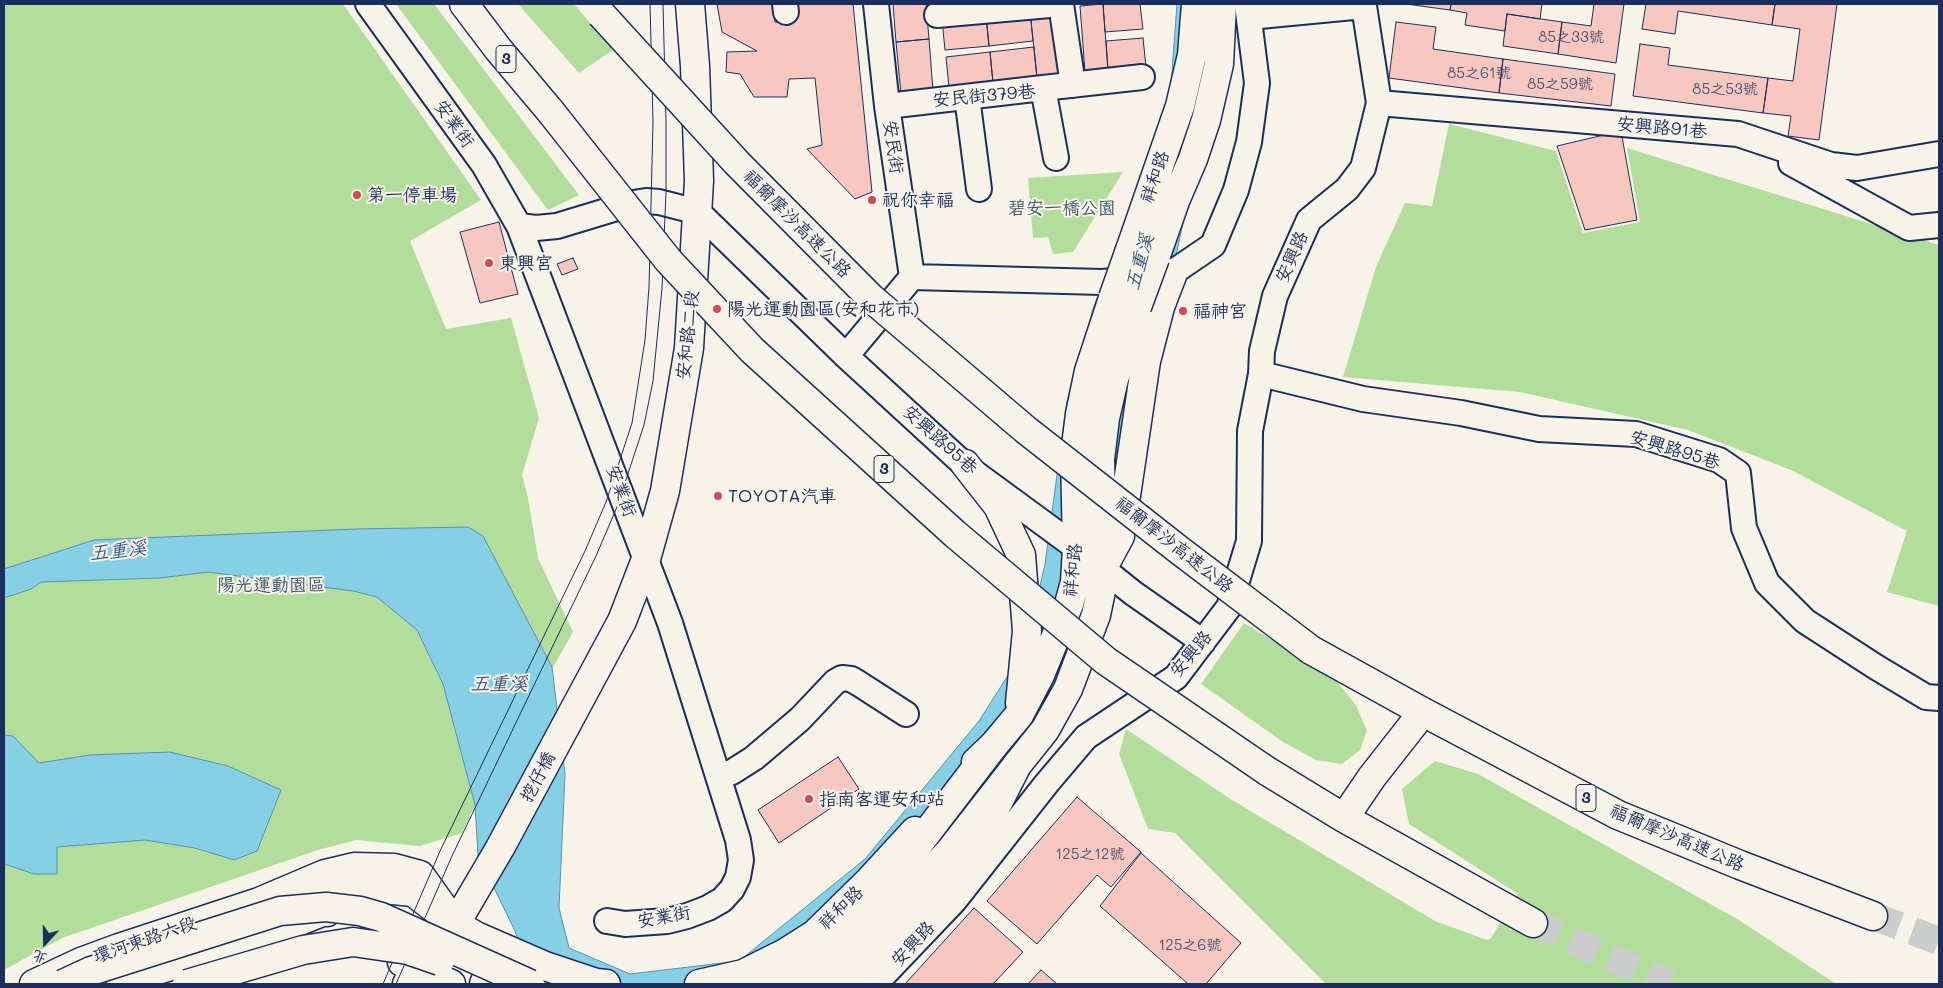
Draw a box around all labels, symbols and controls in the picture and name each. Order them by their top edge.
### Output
house number: 85之33號 [1538,28,1604,46]
road number: 3 [496,46,516,72]
house number: 85之61號 [1447,64,1511,82]
house number: 85之59號 [1527,75,1593,93]
house number: 85之53號 [1692,80,1758,98]
street label: 安民街379巷 [932,81,1036,111]
street label: 安業街 [429,96,479,152]
street label: 安興路91巷 [1616,113,1708,143]
street label: 安民街 [879,119,907,175]
street label: 祥和路 [1136,148,1174,206]
street label: 福爾摩沙高速公路 [738,165,856,283]
place label: 第一停車場 [367,184,457,206]
marker: 第一停車場 [351,189,363,201]
place label: 祝你幸福 [882,189,954,211]
marker: 祝你幸福 [866,194,878,206]
park label: 碧安一橋公園 [1008,197,1116,219]
street label: 安興路 [1271,228,1313,286]
water label: 五重溪 [1121,231,1159,293]
place label: 東興宮 [499,252,553,274]
marker: 東興宮 [483,257,495,269]
street label: 安和路二段 [673,289,703,381]
place label: 陽光運動園區(安和花市) [727,298,919,320]
place label: 福神宮 [1193,300,1247,322]
marker: 陽光運動園區(安和花市) [711,303,723,315]
marker: 福神宮 [1177,305,1189,317]
street label: 安興路95巷 [898,401,982,479]
street label: 安興路95巷 [1627,426,1723,474]
road number: 3 [874,456,894,482]
street label: 安業街 [601,462,641,520]
place label: TOYOTA汽車 [728,485,837,507]
marker: TOYOTA汽車 [712,490,724,502]
street label: 福爾摩沙高速公路 [1111,492,1237,598]
water label: 五重溪 [88,537,148,565]
street label: 祥和路 [1059,542,1087,598]
park label: 陽光運動園區 [217,574,325,596]
street label: 安興路 [1165,626,1217,682]
water label: 五重溪 [471,673,527,695]
street label: 挖仔橋 [516,748,560,806]
road number: 3 [1576,784,1596,811]
place label: 指南客運安和站 [819,788,945,810]
marker: 指南客運安和站 [803,793,815,805]
street label: 福爾摩沙高速公路 [1607,800,1747,876]
house number: 125之12號 [1056,845,1124,863]
street label: 祥和路 [814,881,868,935]
street label: 安業街 [636,902,692,932]
street label: 環河東路六段 [90,912,200,968]
street label: 安興路 [887,917,939,971]
north arrow [20,918,70,968]
house number: 125之6號 [1159,936,1221,954]
text: 北 [30,946,49,969]

